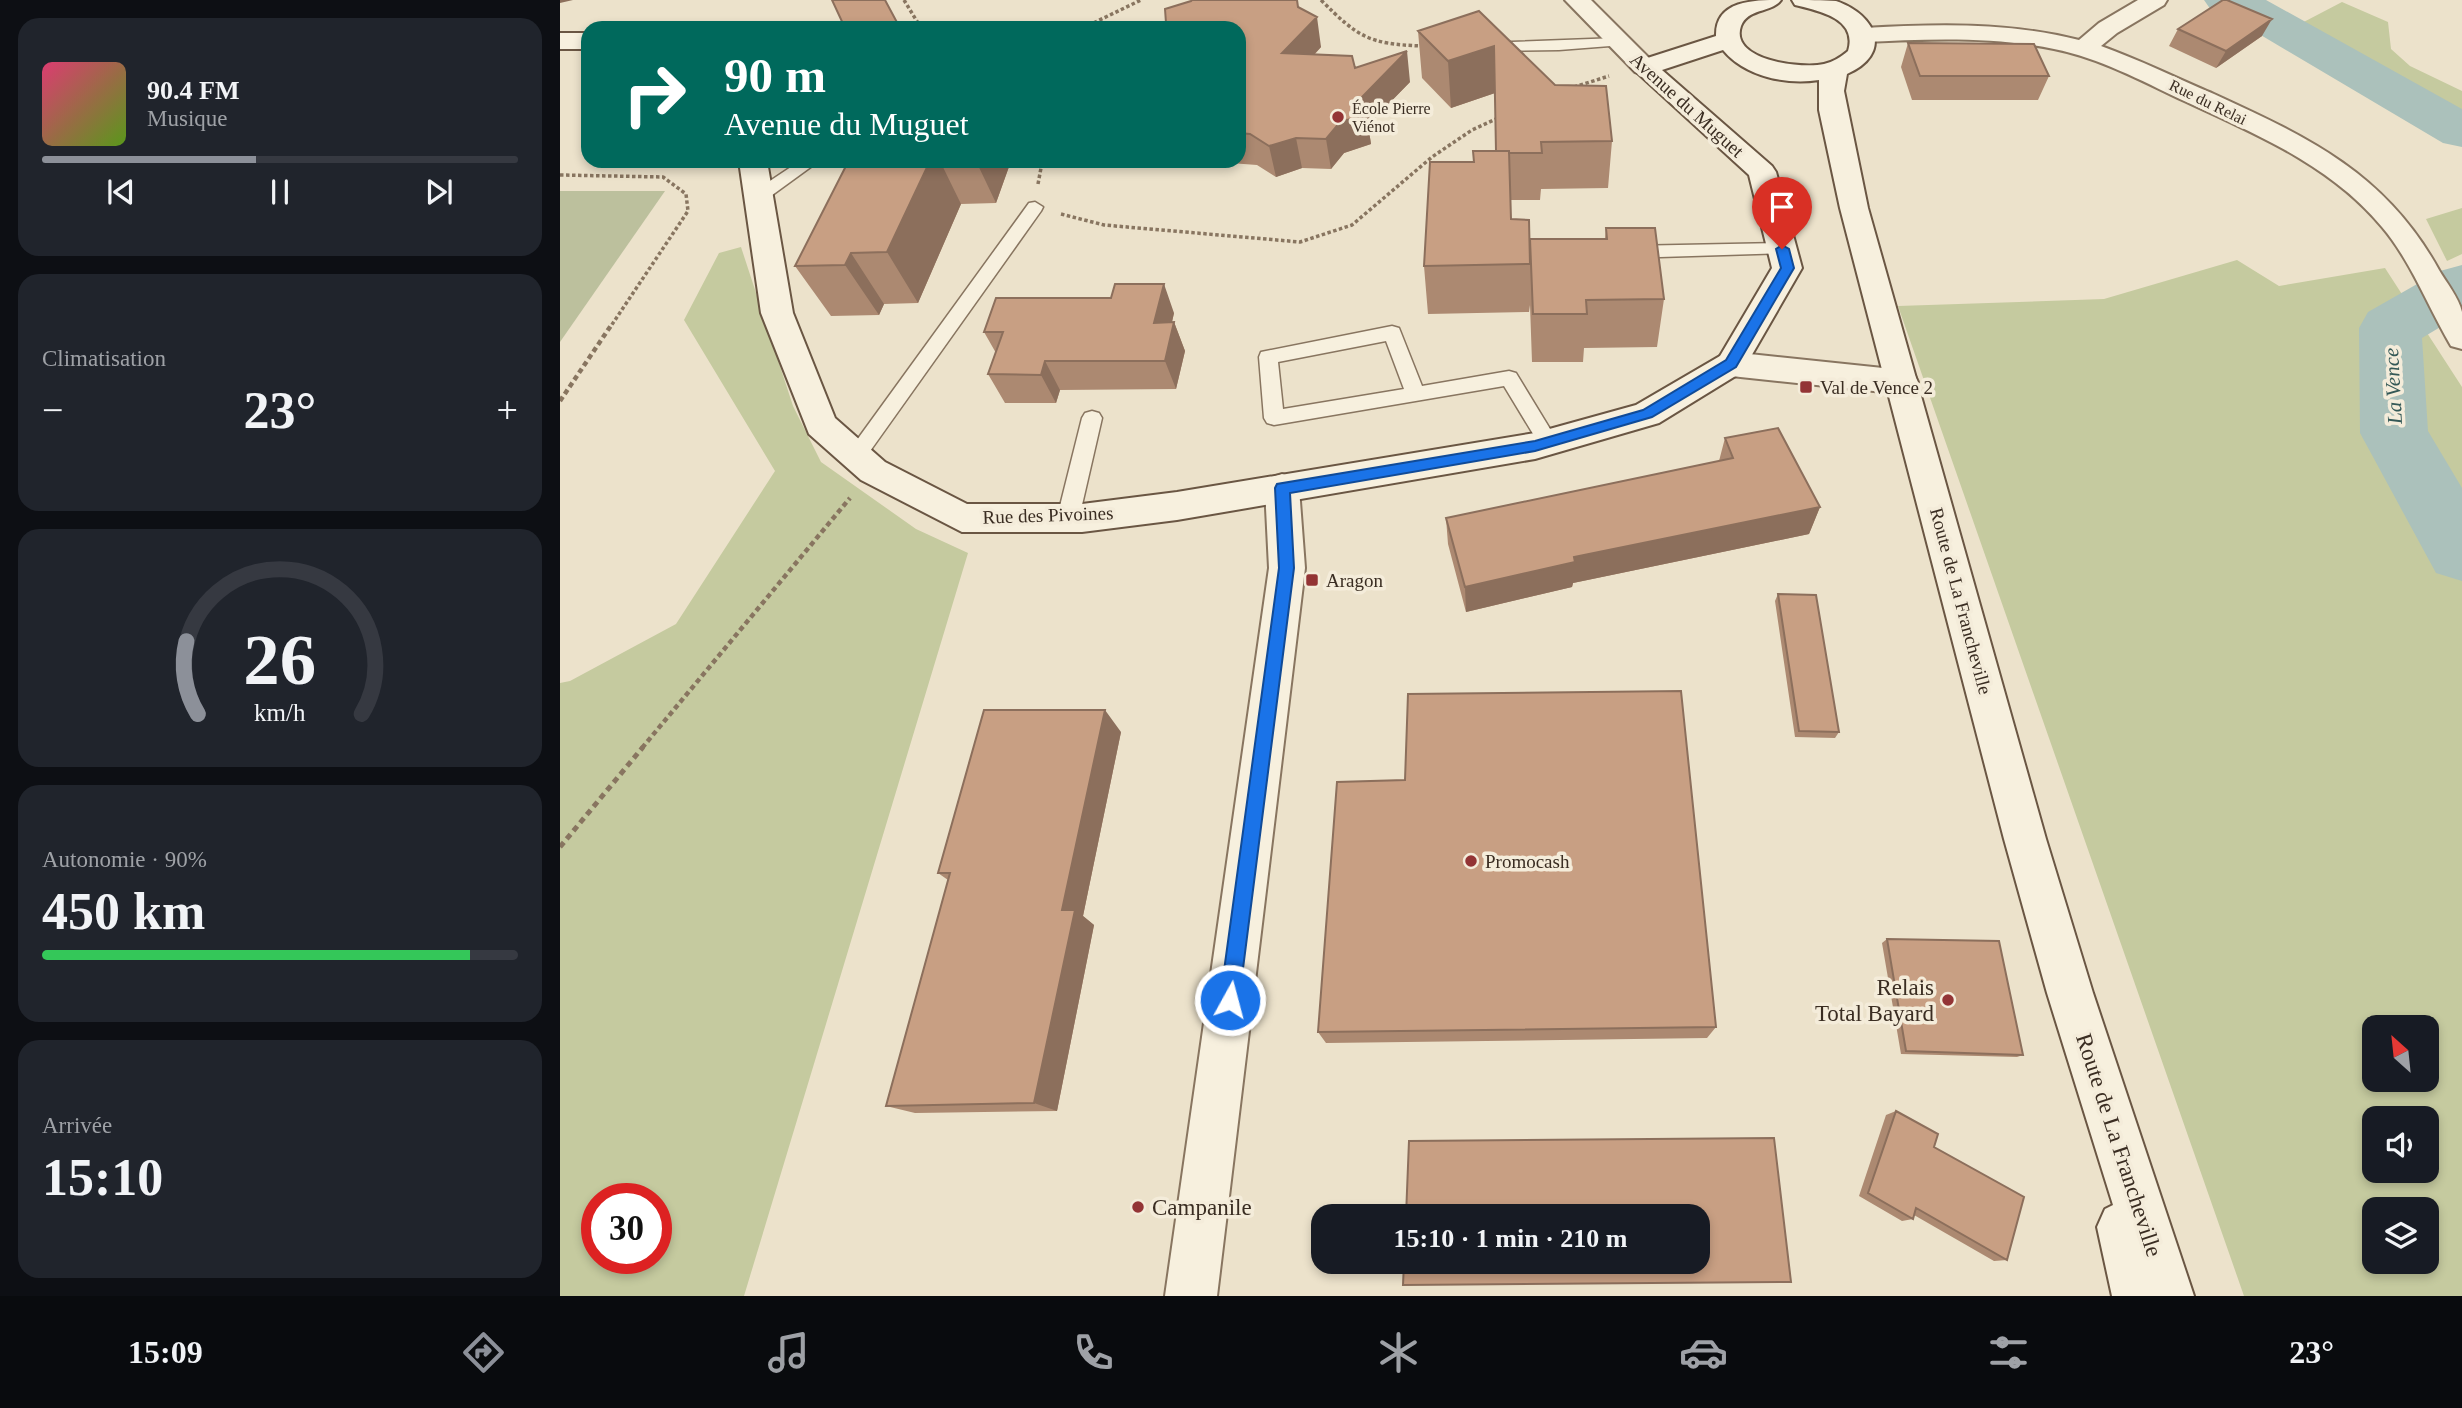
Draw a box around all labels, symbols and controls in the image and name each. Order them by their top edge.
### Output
text: 90 m [724,48,826,103]
icon: right [609,49,700,140]
street label: Avenue du Muguet [1626,49,1749,162]
text: 90.4 FM [147,76,239,105]
street label: Rue du Relai [2167,76,2250,128]
place label: École Pierre Viénot [1352,99,1431,135]
text: Musique [147,106,228,131]
text: Avenue du Muguet [724,106,969,142]
marker: École Pierre Viénot [1330,109,1346,125]
icon: previous [102,173,140,211]
icon: pause [261,173,299,211]
icon: next [420,173,458,211]
pin [1752,177,1812,249]
icon: arrive [1763,188,1801,226]
text: Climatisation [42,346,166,371]
water label: La Vence [2379,347,2407,426]
place label: Val de Vence 2 [1820,377,1933,398]
marker: Val de Vence 2 [1798,379,1814,395]
text: 23° [244,382,316,439]
text: − [42,389,63,431]
text: + [497,389,518,431]
street label: Rue des Pivoines [982,502,1114,528]
street label: Route de La Francheville [1926,505,1996,697]
place label: Aragon [1326,570,1383,591]
marker: Aragon [1304,572,1320,588]
text: 26 [244,619,316,700]
text: km/h [254,699,306,726]
text: Autonomie · 90% [42,847,207,872]
place label: Promocash [1485,851,1570,872]
marker: Promocash [1463,853,1479,869]
text: 450 km [42,883,205,940]
position arrow [1193,963,1267,1037]
place label: Relais Total Bayard [1815,975,1934,1026]
marker: Relais Total Bayard [1940,992,1956,1008]
north arrow [2362,1015,2440,1092]
map controls [2362,1015,2439,1274]
street label: Route de La Francheville [2071,1030,2167,1260]
button: sound [2362,1106,2439,1183]
text: Arrivée [42,1113,112,1138]
text: 15:10 [42,1149,163,1206]
speed limit sign: 30 [581,1183,672,1274]
place label: Campanile [1152,1195,1252,1220]
button: layers [2362,1197,2439,1274]
marker: Campanile [1130,1199,1146,1215]
text: 15:10 · 1 min · 210 m [1394,1224,1628,1253]
icon: directions [459,1328,508,1377]
icon: music [764,1328,813,1377]
icon: phone [1069,1328,1118,1377]
icon: climate [1374,1328,1423,1377]
icon: car [1679,1328,1728,1377]
icon: filters [1984,1328,2033,1377]
text: 15:09 [128,1334,203,1370]
text: 23° [2289,1334,2334,1370]

